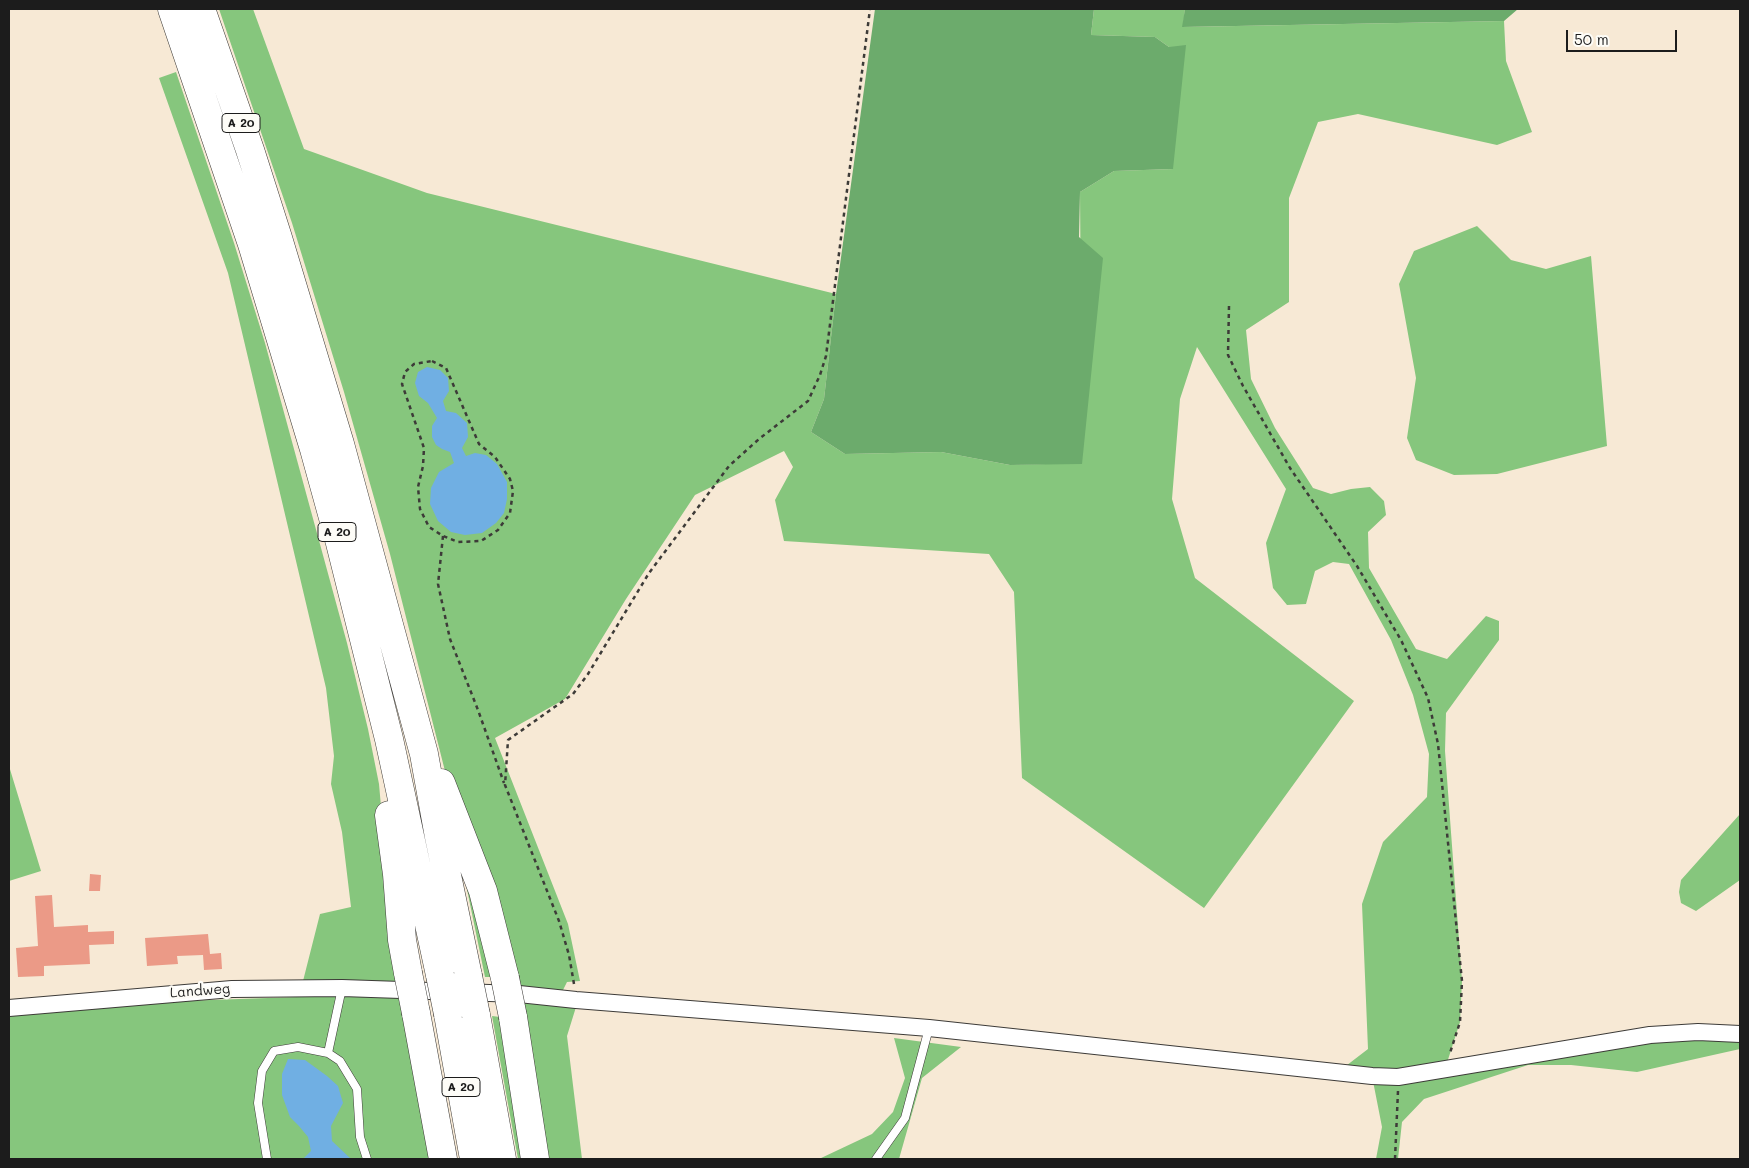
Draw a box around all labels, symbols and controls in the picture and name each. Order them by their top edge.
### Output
scale bar [1569,20,1680,52]
text: 50 m [1574,29,1609,49]
road number: A 20 [222,114,260,132]
road number: A 20 [318,522,356,542]
street label: Landweg [169,981,231,1001]
road number: A 20 [442,1078,480,1096]

